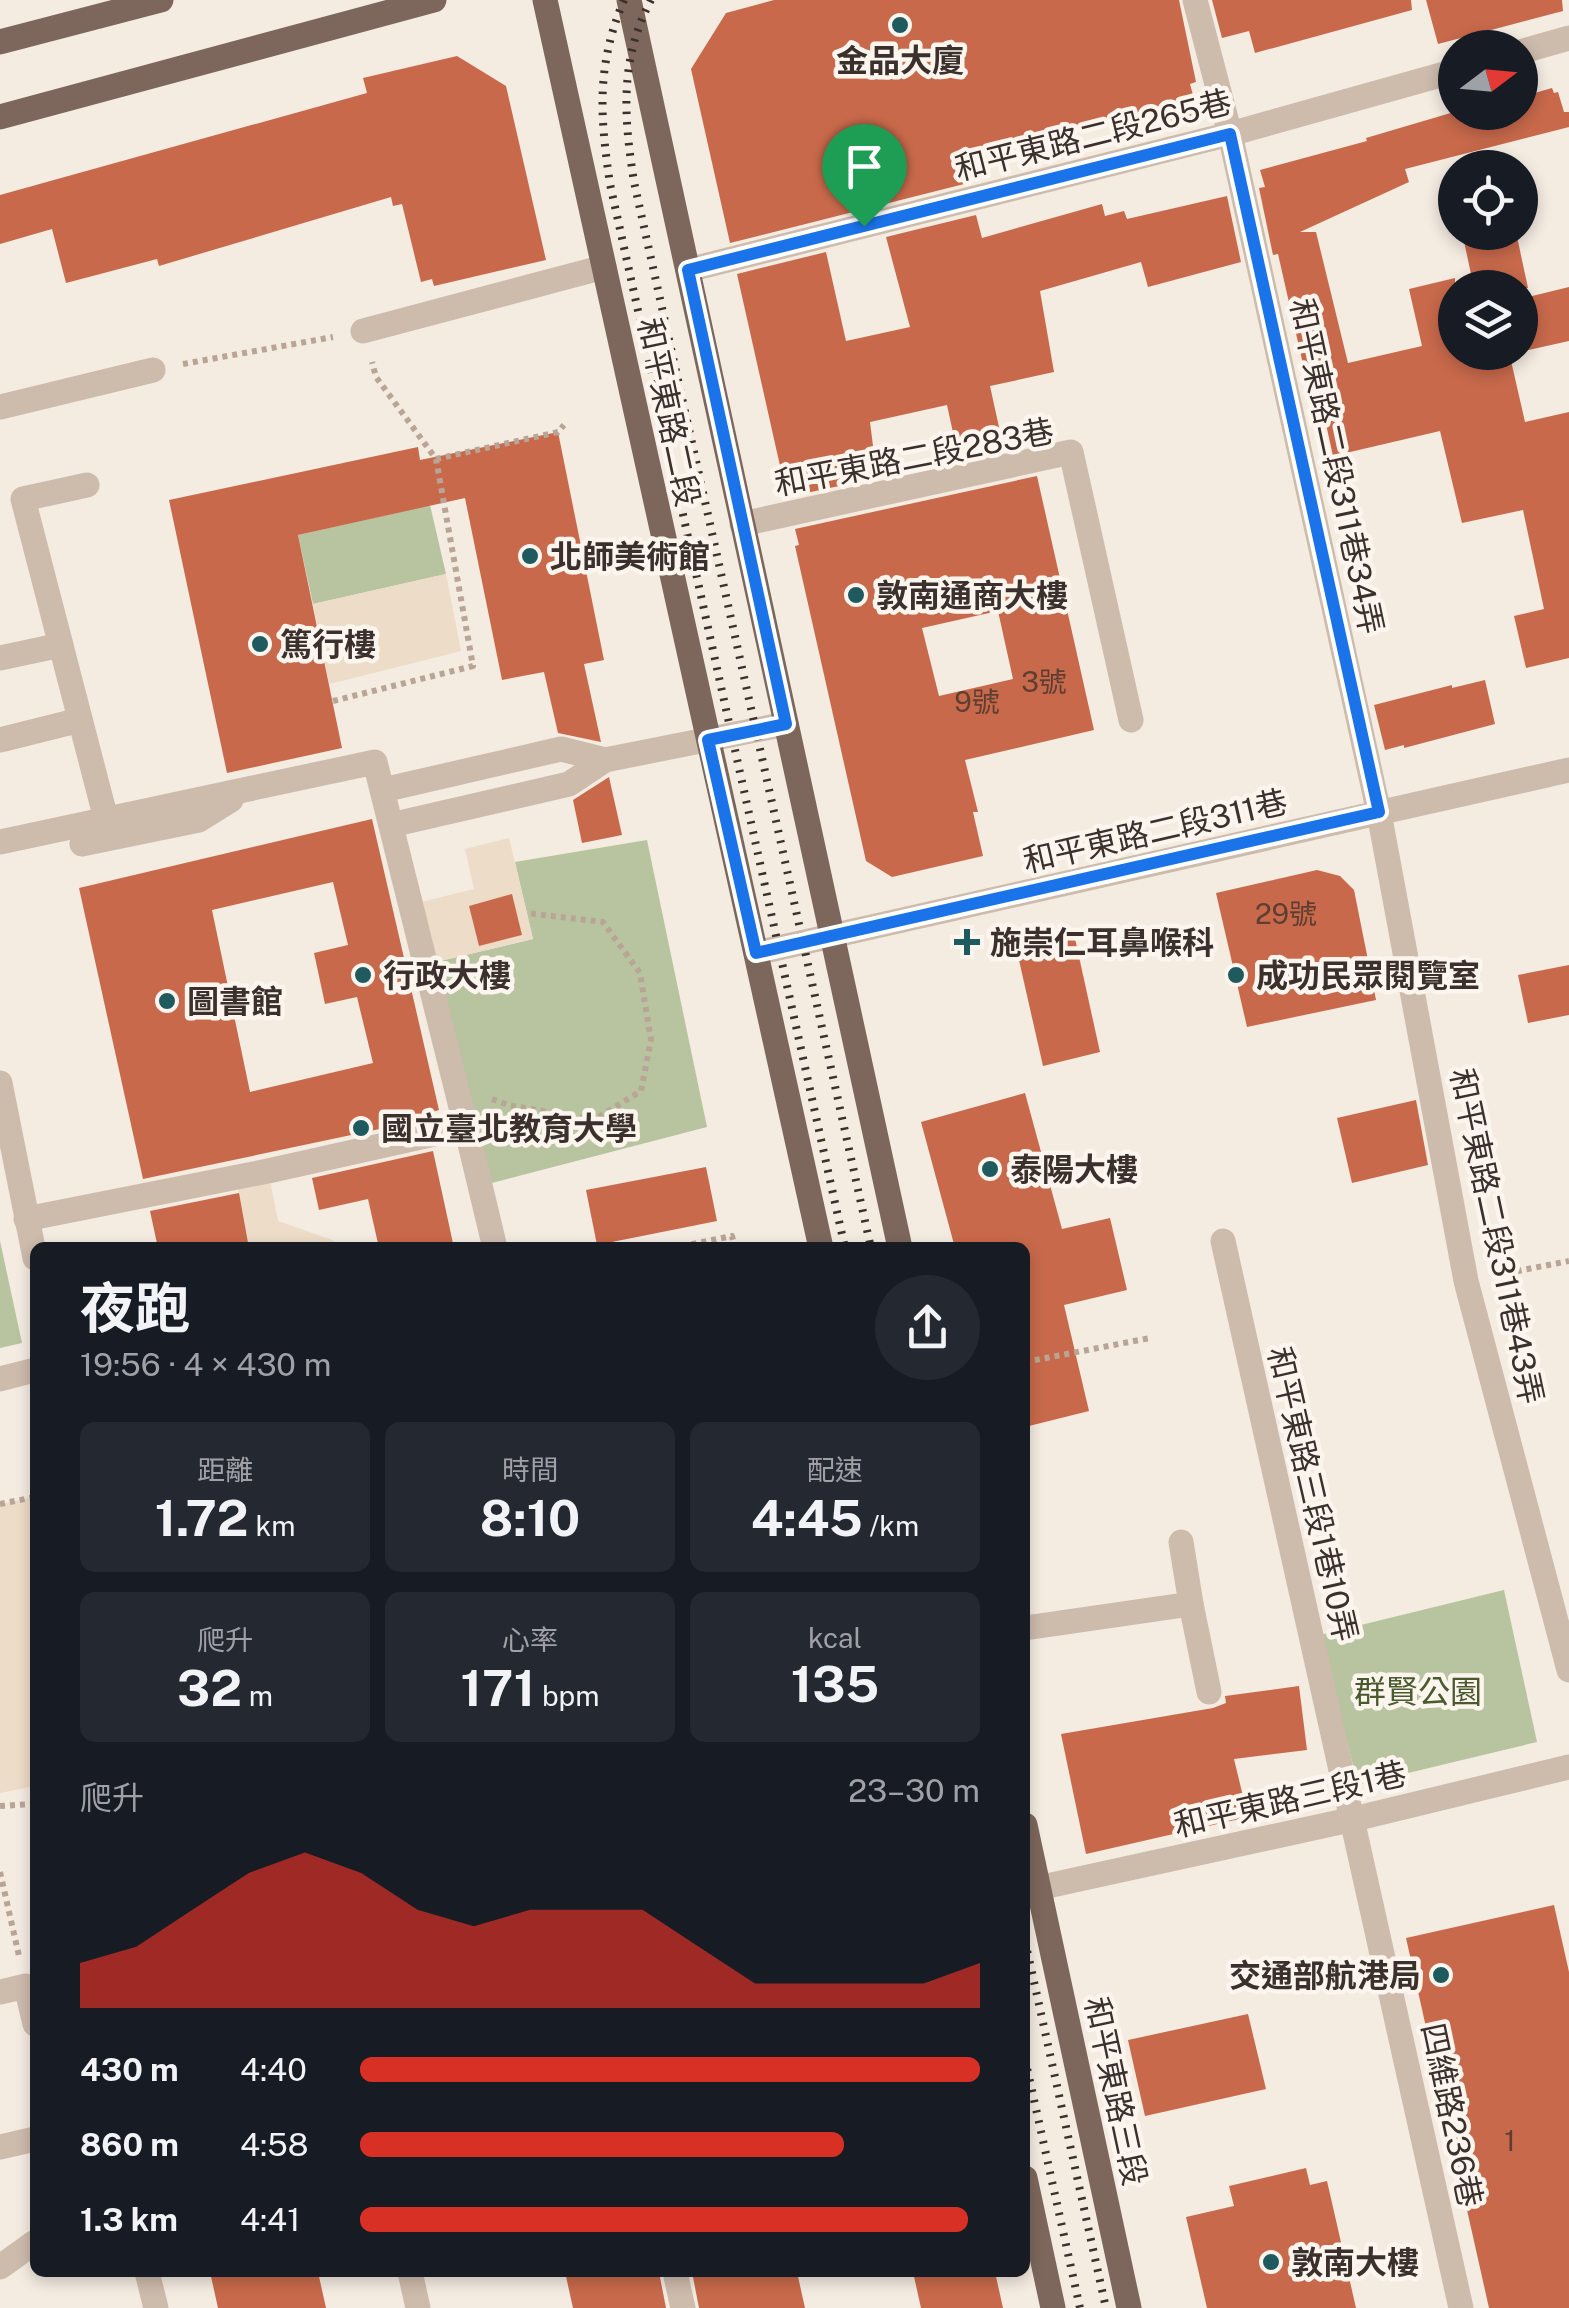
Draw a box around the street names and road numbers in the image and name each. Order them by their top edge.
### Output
street label: 和平東路二段265巷 [951,83,1235,187]
street label: 和平東路二段311巷34弄 [1283,295,1391,637]
street label: 和平東路二段 [631,314,707,510]
street label: 和平東路二段283巷 [771,412,1057,502]
street label: 和平東路二段311巷 [1019,783,1291,879]
street label: 和平東路二段311巷43弄 [1443,1065,1551,1407]
street label: 和平東路三段1巷10弄 [1261,1343,1365,1645]
street label: 和平東路三段1巷 [1170,1754,1410,1844]
street label: 和平東路三段 [1078,1993,1154,2189]
street label: 四維路236巷 [1414,2020,1490,2210]

